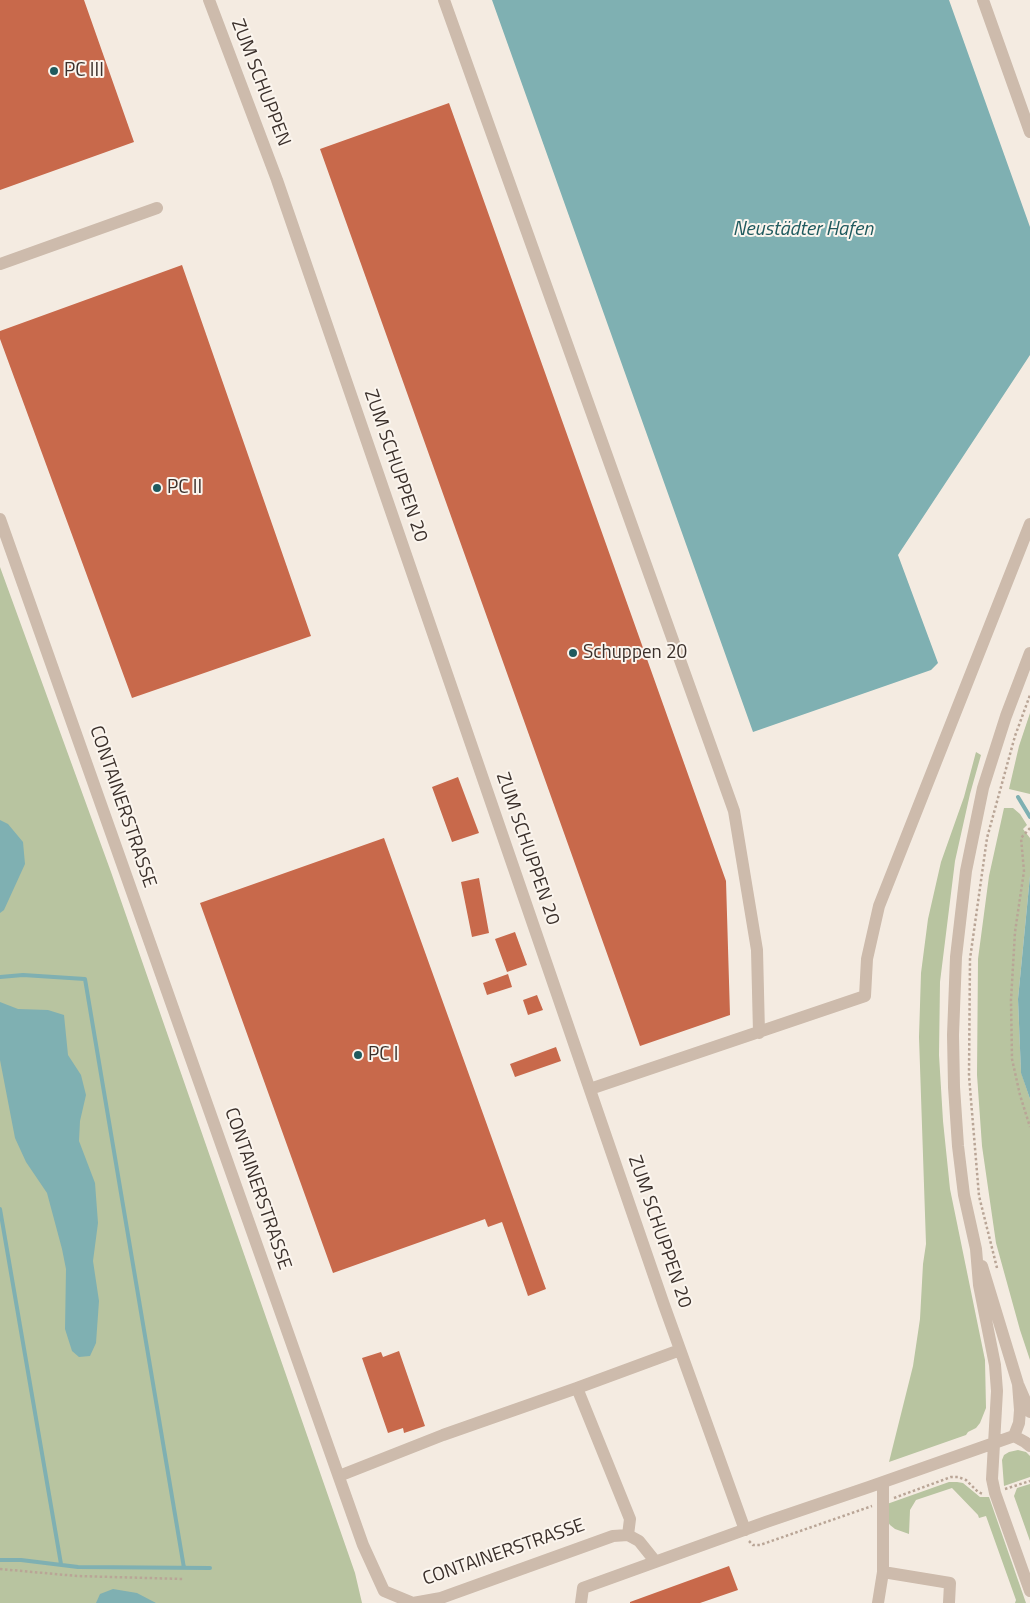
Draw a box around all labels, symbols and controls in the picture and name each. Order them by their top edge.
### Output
street label: ZUM SCHUPPEN [225,16,295,150]
place label: PC III [64,60,104,82]
marker: PC III [48,65,60,77]
water label: Neustädter Hafen [733,218,873,242]
street label: ZUM SCHUPPEN 20 [358,387,432,545]
place label: PC II [167,477,202,499]
marker: PC II [151,482,163,494]
place label: Schuppen 20 [583,642,687,664]
marker: Schuppen 20 [567,647,579,659]
street label: CONTAINERSTRASSE [84,723,160,891]
street label: ZUM SCHUPPEN 20 [490,770,564,928]
place label: PC I [368,1044,398,1066]
marker: PC I [352,1049,364,1061]
street label: CONTAINERSTRASSE [219,1105,295,1273]
street label: ZUM SCHUPPEN 20 [622,1153,696,1311]
street label: CONTAINERSTRASSE [420,1515,588,1591]

